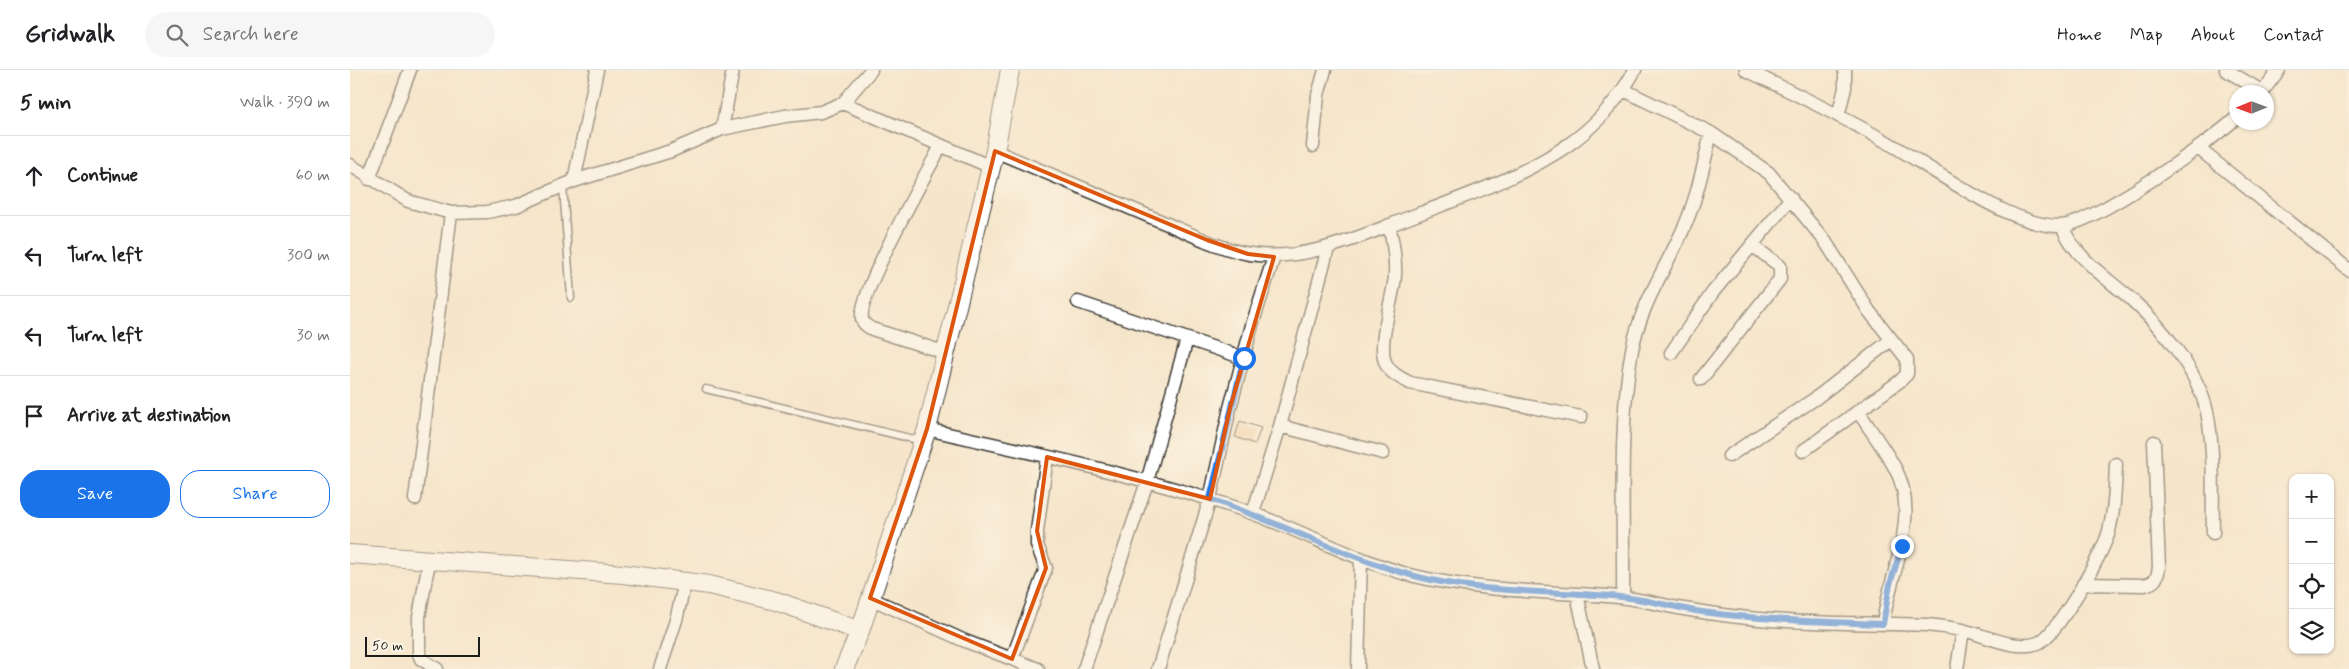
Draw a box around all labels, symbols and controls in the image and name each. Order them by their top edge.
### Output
search box [145,12,495,57]
text: Gridwalk [25,19,115,50]
icon: search [163,21,191,49]
text: Search here [203,22,298,47]
text: Home [2057,23,2102,47]
text: Map [2130,23,2163,47]
text: About [2191,23,2235,47]
text: Contact [2263,23,2324,47]
north arrow [2229,85,2274,130]
text: 5 min [20,89,72,117]
text: Walk · 390 m [240,92,330,113]
icon: ahead [20,162,48,190]
text: Continue [67,163,138,188]
text: 60 m [296,165,330,186]
icon: left [20,242,48,270]
text: Turn left [67,243,143,268]
text: 300 m [287,245,330,266]
icon: left [20,322,48,350]
text: Turn left [67,323,143,348]
text: 30 m [297,325,330,346]
route start [1233,347,1256,370]
icon: arrive [20,402,48,430]
text: Arrive at destination [67,403,231,428]
button: Save [20,470,170,518]
button: Share [180,470,330,518]
map controls [2289,474,2334,654]
button: + [2289,474,2334,519]
button: − [2289,519,2334,564]
route end [1891,535,1914,558]
button: locate [2289,564,2334,609]
button: layers [2289,609,2334,654]
scale bar [365,634,480,657]
text: 50 m [372,637,403,655]

